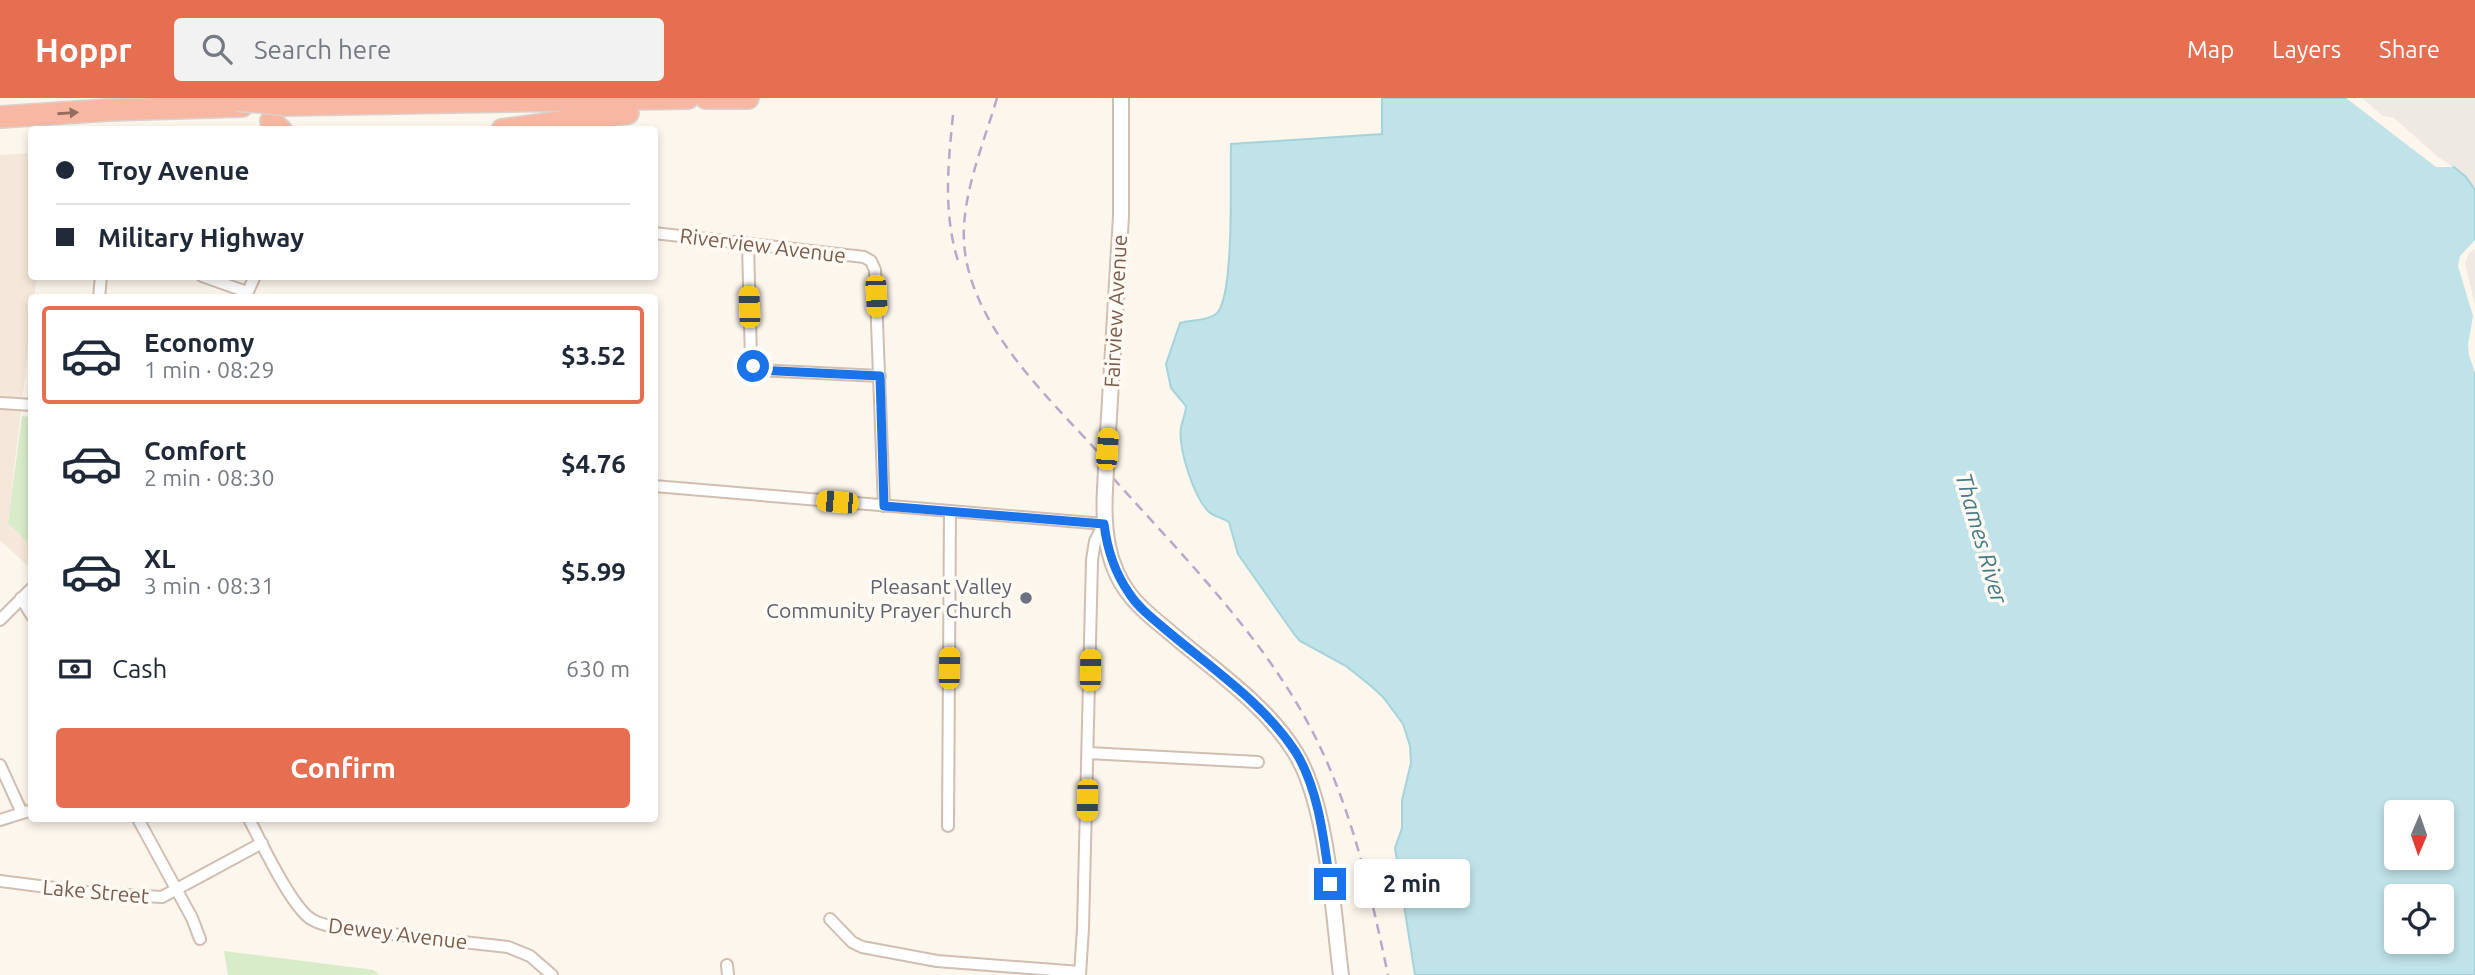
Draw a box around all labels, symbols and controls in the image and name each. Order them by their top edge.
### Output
search box [174,18,664,81]
icon: search [198,30,236,68]
text: Hoppr [35,31,132,68]
text: Search here [254,35,391,64]
text: Map [2187,36,2234,63]
text: Layers [2272,36,2341,63]
text: Share [2379,36,2440,63]
one-way arrow [57,107,79,118]
text: Troy Avenue [98,156,249,185]
text: Military Highway [98,223,304,252]
street label: Riverview Avenue [679,223,847,267]
street label: Fairview Avenue [1099,234,1131,388]
car [865,274,888,318]
car [738,286,761,328]
icon: car [60,324,123,387]
text: Economy [144,328,254,357]
text: $3.52 [561,341,626,370]
route start [737,350,769,382]
text: 1 min · 08:29 [144,357,275,382]
car [1096,427,1119,471]
icon: car [60,432,123,495]
text: Comfort [144,436,247,465]
text: $4.76 [561,449,626,478]
text: 2 min · 08:30 [144,465,275,490]
water label: Thames River [1951,470,2013,607]
car [816,490,859,514]
icon: car [60,540,123,603]
text: XL [144,544,175,573]
text: $5.99 [561,557,626,586]
text: 3 min · 08:31 [144,573,275,598]
place label: Pleasant Valley Community Prayer Church [766,574,1012,622]
marker: Pleasant Valley Community Prayer Church [1018,590,1034,606]
car [939,647,960,689]
car [1080,649,1101,691]
icon: cash [56,650,94,688]
text: Cash [112,654,167,683]
text: 630 m [566,656,630,681]
button: Confirm [56,728,630,808]
car [1077,779,1098,821]
north arrow [2384,800,2454,870]
map controls [2384,800,2454,954]
callout: 2 min [1354,860,1470,908]
route end [1314,868,1346,900]
text: 2 min [1383,871,1441,896]
street label: Lake Street [42,874,150,908]
button: locate [2384,884,2454,954]
street label: Dewey Avenue [327,913,469,953]

